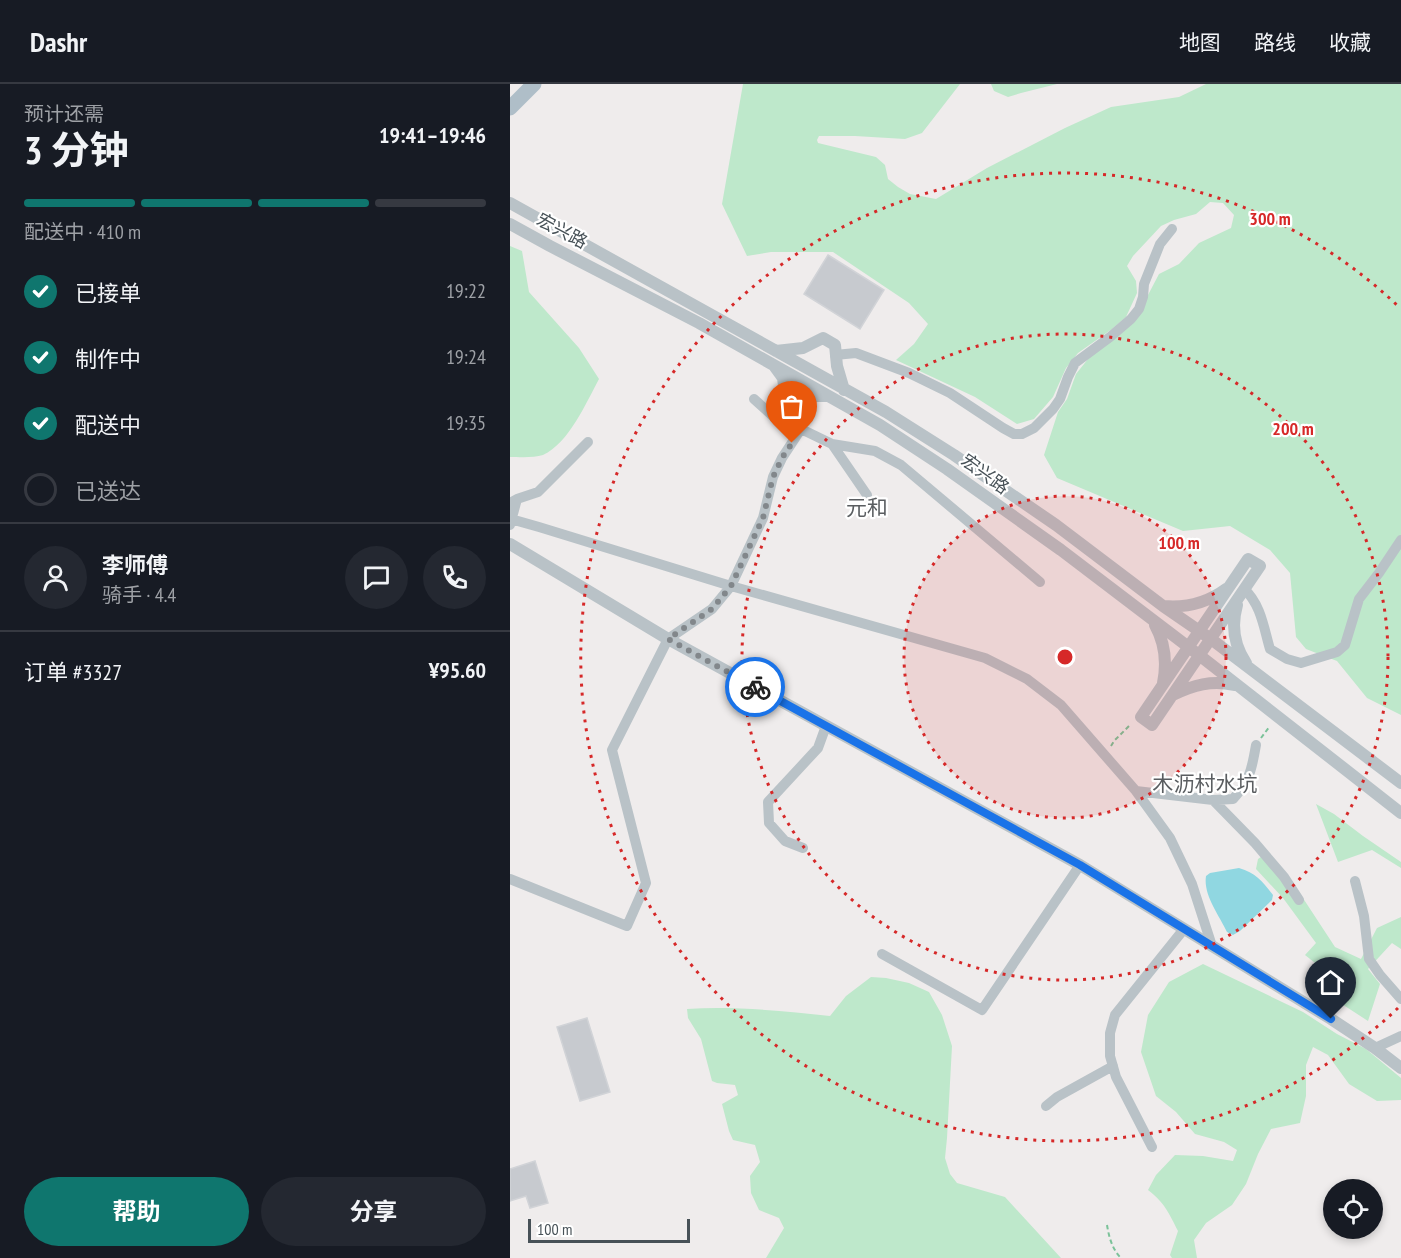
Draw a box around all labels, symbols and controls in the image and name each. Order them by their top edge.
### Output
text: Dashr [30,23,87,60]
text: 地图 [1179,29,1221,56]
text: 路线 [1254,29,1296,56]
text: 收藏 [1329,29,1371,56]
text: 预计还需 [24,101,104,127]
text: 19:41–19:46 [379,121,486,149]
text: 3 分钟 [24,124,129,175]
text: 300 m [1249,207,1291,230]
street label: 宏兴路 [533,208,591,253]
text: 配送中 · 410 m [24,219,141,245]
icon: check [24,275,57,308]
text: 19:22 [446,278,486,304]
text: 已接单 [75,279,141,307]
icon: check [24,341,57,374]
text: 19:24 [446,344,486,370]
text: 制作中 [75,345,141,373]
pin [766,381,817,443]
icon: bag [775,390,808,423]
icon: check [24,407,57,440]
text: 19:35 [446,410,486,436]
text: 配送中 [75,411,141,439]
text: 200 m [1272,417,1314,440]
street label: 宏兴路 [957,448,1014,499]
text: 已送达 [75,477,141,505]
district label: 元和 [846,494,888,521]
text: 100 m [1158,531,1200,554]
button: person [24,546,87,609]
button: chat [345,546,408,609]
button: phone [423,546,486,609]
text: 李师傅 [102,551,168,579]
text: 骑手 · 4.4 [102,582,176,608]
centre of rings [1055,647,1075,667]
text: ¥95.60 [429,656,486,684]
courier [725,657,785,717]
text: 订单 #3327 [24,658,122,686]
icon: bike [739,671,772,704]
district label: 木沥村水坑 [1153,770,1258,797]
pin [1305,957,1356,1019]
icon: home [1314,966,1347,999]
button: 帮助 [24,1177,249,1246]
button: 分享 [261,1177,486,1246]
map controls [1323,1179,1383,1239]
button: locate [1323,1179,1383,1239]
scale bar [528,1216,690,1244]
text: 100 m [537,1219,572,1239]

